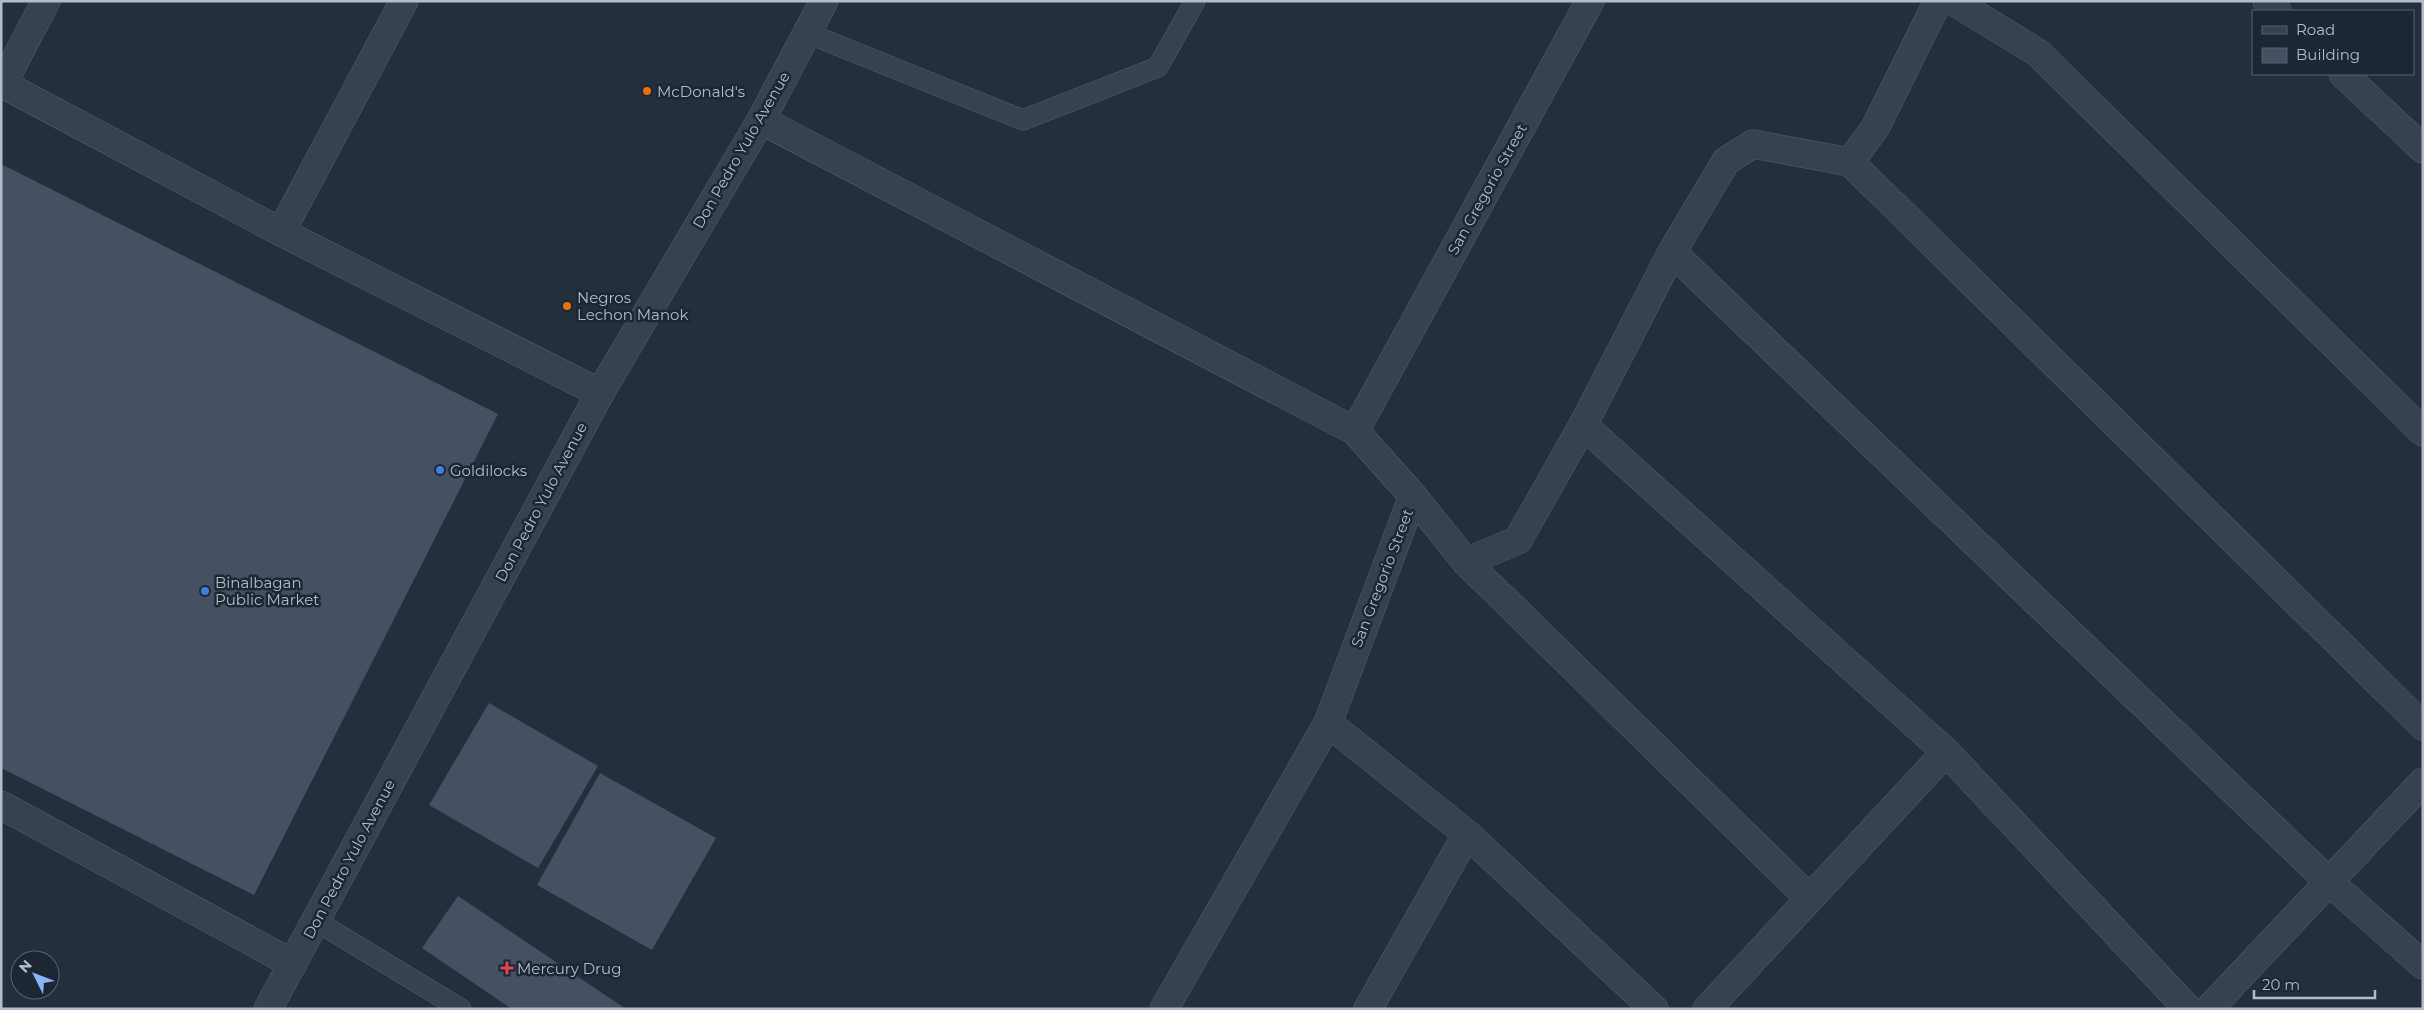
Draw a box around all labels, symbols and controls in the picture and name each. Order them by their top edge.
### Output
legend [2252,10,2414,75]
text: Road [2296,20,2335,39]
text: Building [2296,45,2360,64]
street label: Don Pedro Yulo Avenue [688,68,794,232]
place label: McDonald's [657,82,745,101]
marker: McDonald's [641,85,653,97]
street label: San Gregorio Street [1443,120,1531,258]
place label: Negros Lechon Manok [577,288,688,324]
marker: Negros Lechon Manok [561,300,573,312]
street label: Don Pedro Yulo Avenue [491,419,591,585]
place label: Goldilocks [450,461,527,480]
marker: Goldilocks [434,464,446,476]
street label: San Gregorio Street [1347,506,1417,650]
place label: Binalbagan Public Market [215,573,319,609]
marker: Binalbagan Public Market [199,585,211,597]
street label: Don Pedro Yulo Avenue [299,776,399,942]
north arrow [10,950,60,1000]
text: N [15,956,36,977]
place label: Mercury Drug [517,959,621,978]
marker: Mercury Drug [501,962,513,974]
scale bar [2254,968,2375,1000]
text: 20 m [2262,975,2300,994]

